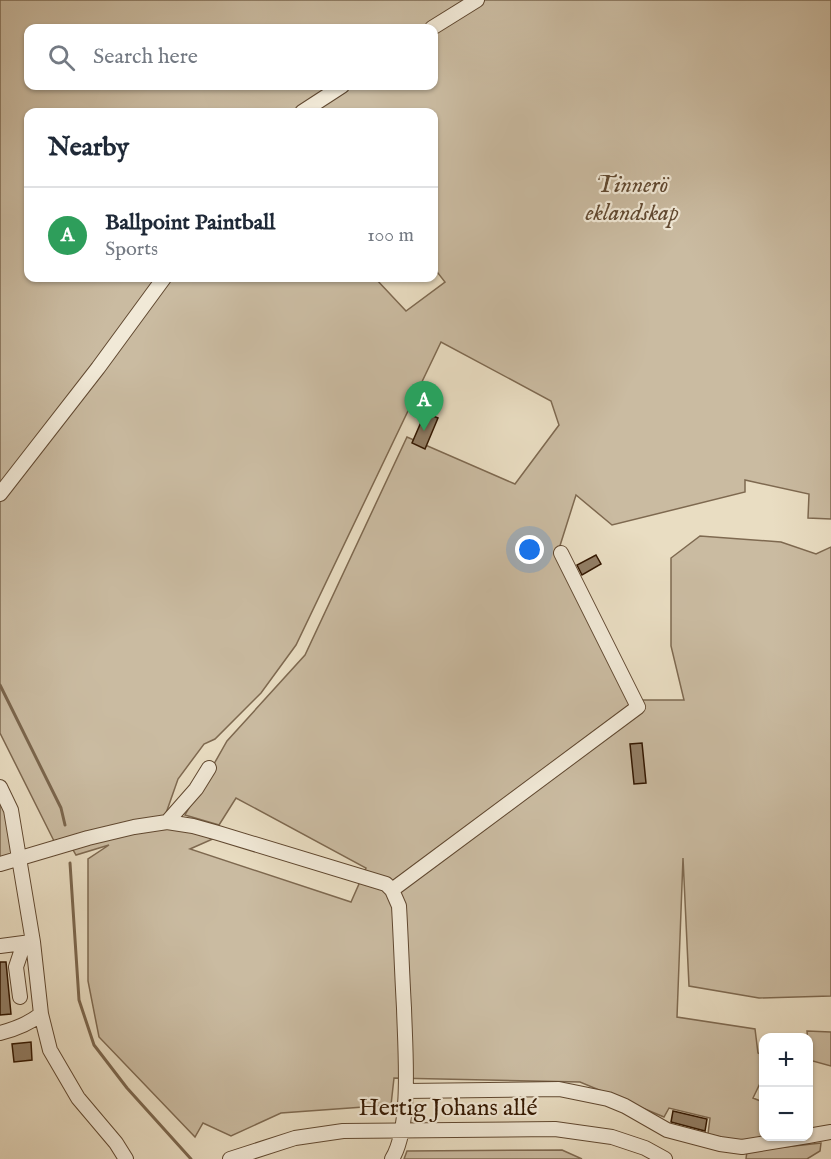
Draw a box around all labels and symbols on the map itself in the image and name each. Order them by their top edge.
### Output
park label: Tinnerö eklandskap [584,170,679,229]
pin: A [404,382,444,431]
your location [515,535,544,564]
street label: Hertig Johans allé [358,1093,538,1124]

